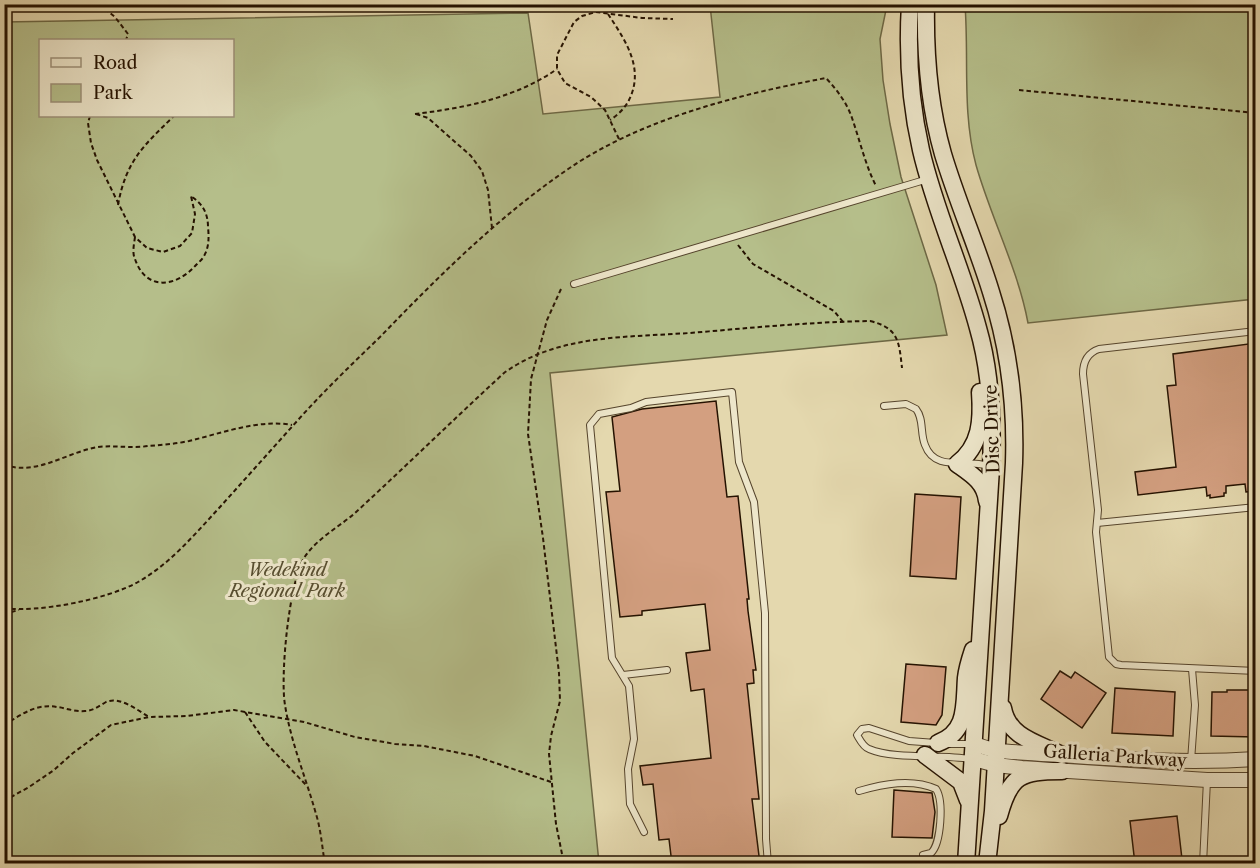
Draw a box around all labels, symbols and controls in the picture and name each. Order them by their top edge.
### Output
legend [39,39,234,117]
text: Road [93,52,138,74]
text: Park [93,82,134,104]
street label: Disc Drive [979,384,1005,474]
park label: Wedekind Regional Park [227,559,346,602]
street label: Galleria Parkway [1042,740,1189,772]

